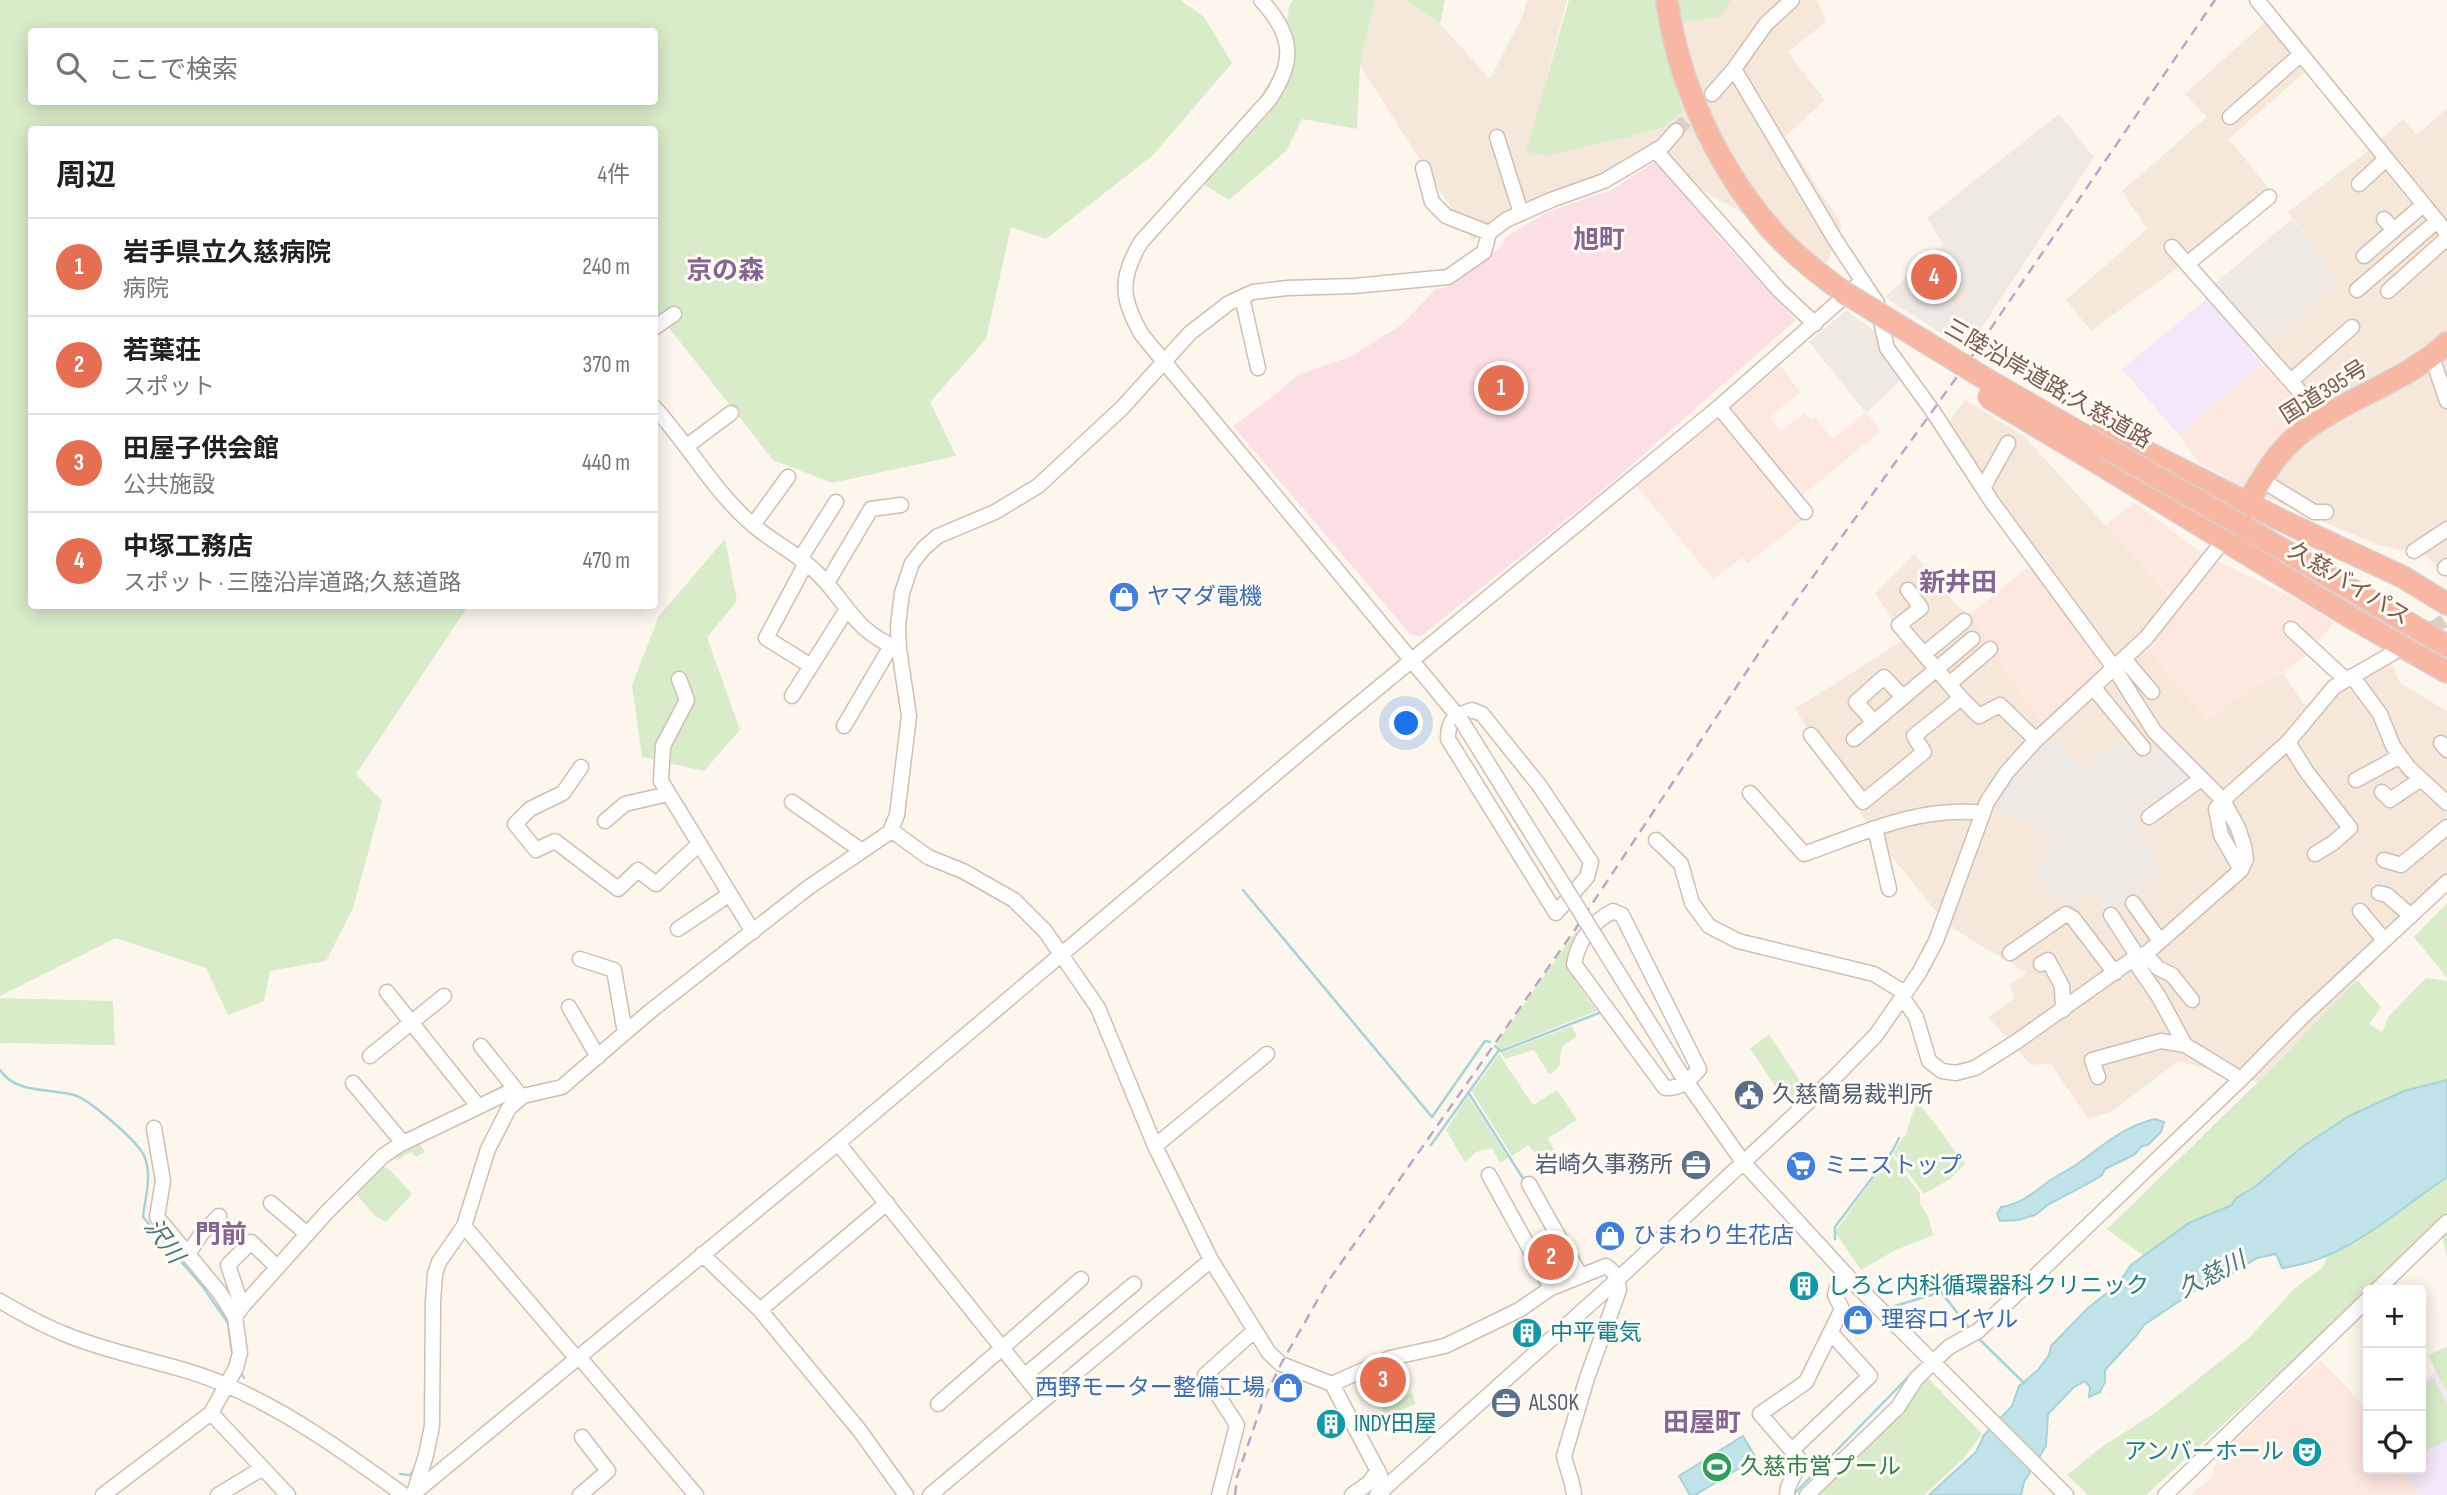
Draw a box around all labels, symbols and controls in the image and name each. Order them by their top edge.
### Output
search box [28,28,658,105]
icon: search [52,48,90,86]
text: ここで検索 [108,55,238,86]
text: 周辺 [56,158,116,194]
text: 4件 [597,161,630,189]
district label: 旭町 [1573,225,1625,256]
text: 岩手県立久慈病院 [123,238,331,269]
pin: 4 [1911,251,1957,303]
text: 1 [74,253,84,281]
text: 240 m [582,253,630,281]
district label: 京の森 [686,256,764,287]
text: 病院 [123,275,169,303]
street label: 三陸沿岸道路;久慈道路 [1939,313,2157,455]
text: 若葉荘 [123,336,201,367]
text: 2 [74,351,84,379]
text: 370 m [583,351,630,379]
street label: 国道395号 [2275,354,2373,430]
pin: 1 [1478,362,1524,414]
text: スポット [123,373,215,401]
text: 田屋子供会館 [123,434,279,465]
text: 3 [74,449,84,477]
text: 440 m [582,449,630,477]
text: 公共施設 [123,471,215,499]
text: 中塚工務店 [123,532,253,563]
street label: 久慈バイパス [2283,537,2415,631]
text: 4 [74,547,84,575]
text: 470 m [583,547,630,575]
district label: 新井田 [1919,568,1997,599]
text: スポット · 三陸沿岸道路;久慈道路 [123,569,461,597]
shop icon: ヤマダ電機 [1107,580,1141,614]
place label: ヤマダ電機 [1147,583,1262,611]
your location [1389,706,1423,740]
public building icon: 久慈簡易裁判所 [1732,1078,1766,1112]
place label: 久慈簡易裁判所 [1772,1081,1933,1109]
office icon: 岩崎久事務所 [1679,1148,1713,1182]
supermarket icon: ミニストップ [1784,1149,1818,1183]
place label: 岩崎久事務所 [1535,1151,1673,1179]
place label: ミニストップ [1824,1152,1962,1180]
water label: 沢川 [138,1213,192,1271]
shop icon: ひまわり生花店 [1593,1219,1627,1253]
district label: 門前 [195,1220,247,1251]
place label: ひまわり生花店 [1633,1222,1794,1250]
pin: 2 [1528,1231,1574,1283]
water label: 久慈川 [2173,1244,2253,1304]
building icon: しろと内科循環器科クリニック [1787,1269,1821,1303]
place label: しろと内科循環器科クリニック [1827,1272,2149,1300]
map controls [2363,1285,2426,1474]
button: + [2363,1285,2426,1348]
shop icon: 理容ロイヤル [1841,1303,1875,1337]
place label: 理容ロイヤル [1881,1306,2018,1334]
building icon: 中平電気 [1510,1316,1544,1350]
place label: 中平電気 [1550,1319,1642,1347]
button: − [2363,1348,2426,1411]
pin: 3 [1360,1354,1406,1406]
shop icon: 西野モーター整備工場 [1271,1371,1305,1405]
place label: 西野モーター整備工場 [1035,1374,1265,1402]
office icon: ALSOK [1489,1386,1523,1420]
place label: ALSOK [1528,1389,1579,1417]
building icon: INDY田屋 [1314,1407,1348,1441]
district label: 田屋町 [1663,1408,1741,1439]
place label: INDY田屋 [1354,1410,1437,1438]
button: locate [2363,1411,2426,1474]
theatre icon: アンバーホール [2290,1435,2324,1469]
place label: アンバーホール [2124,1438,2284,1466]
sports icon: 久慈市営プール [1700,1450,1734,1484]
place label: 久慈市営プール [1740,1453,1901,1481]

